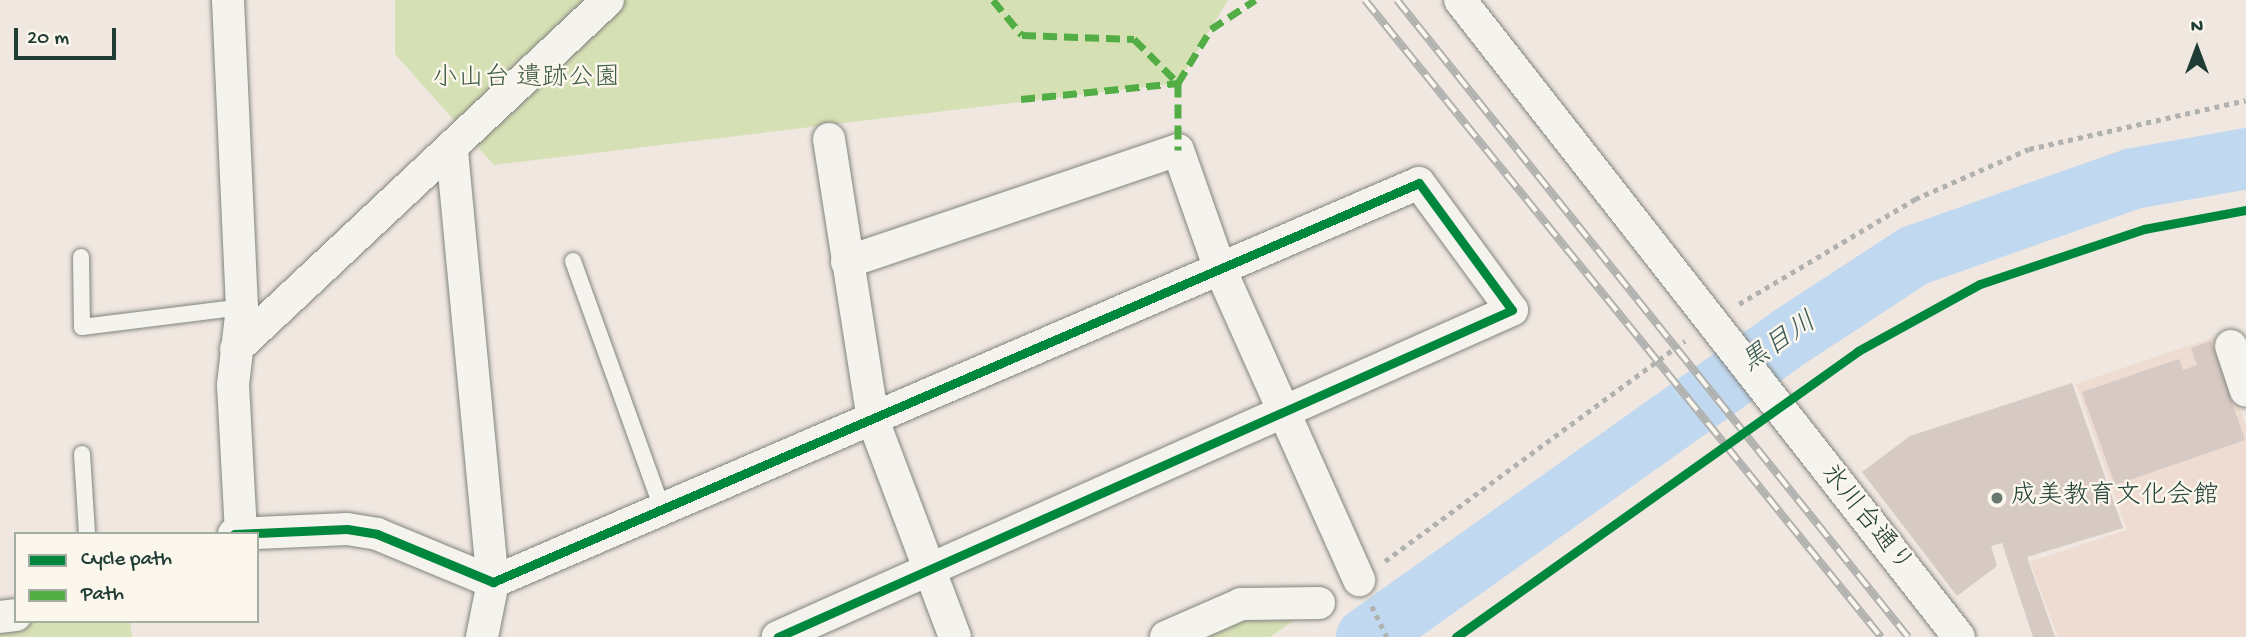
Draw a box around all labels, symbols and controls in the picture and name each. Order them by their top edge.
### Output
scale bar [18,14,119,58]
north arrow [2162,14,2232,84]
text: N [2191,16,2203,39]
text: 20 m [27,27,69,52]
park label: 小山台 遺跡公園 [432,64,620,96]
water label: 黒目川 [1736,307,1824,381]
street label: 氷川台通り [1812,460,1918,580]
place label: 成美教育文化会館 [2011,482,2219,514]
marker: 成美教育文化会館 [1989,490,2005,506]
legend [14,532,259,623]
text: Cycle path [81,548,172,573]
text: Path [81,583,124,608]

